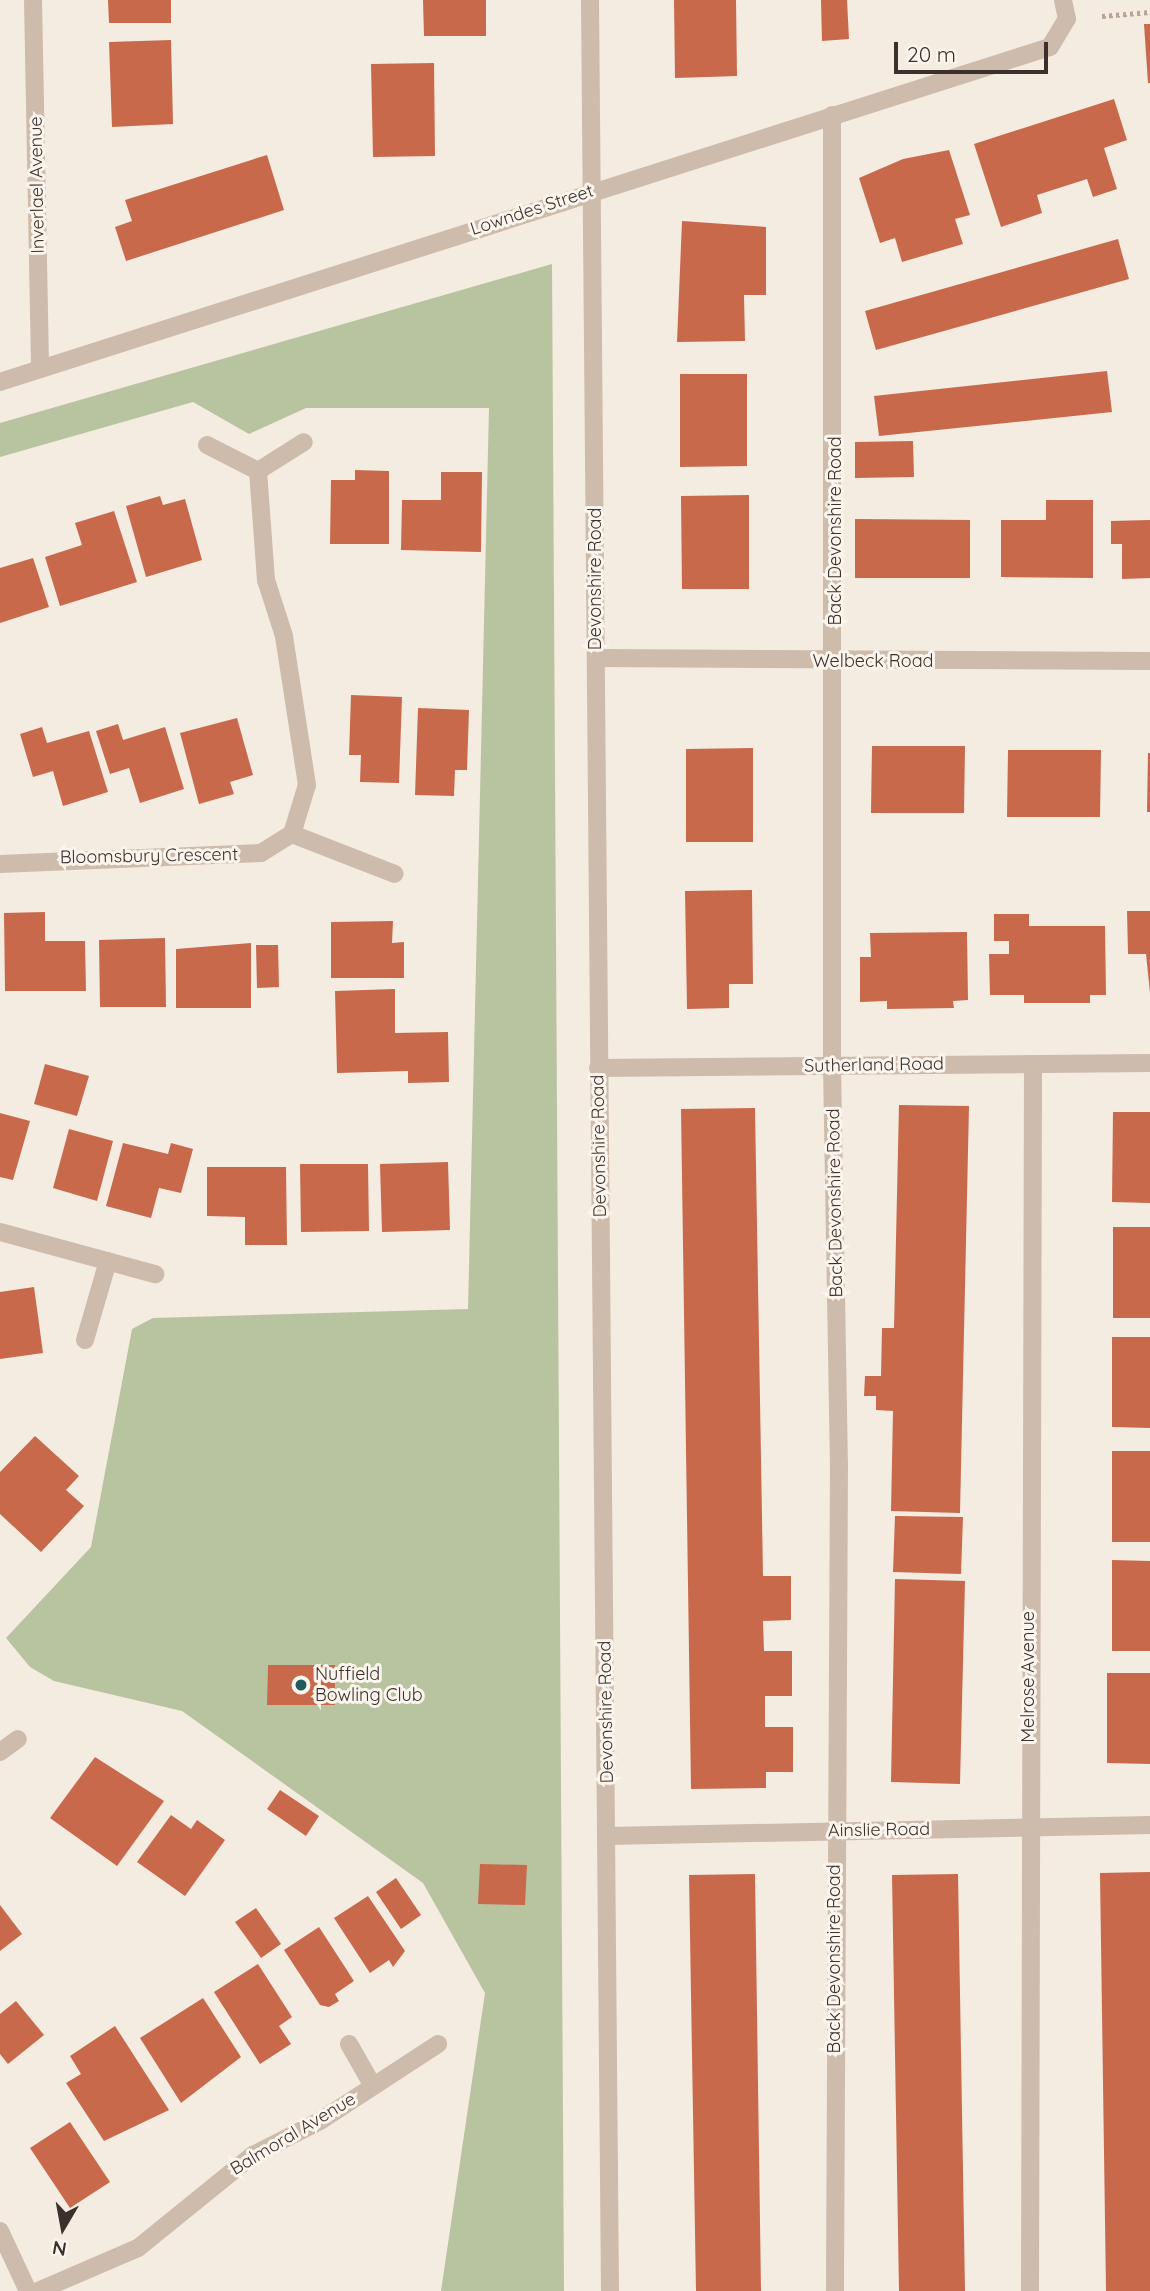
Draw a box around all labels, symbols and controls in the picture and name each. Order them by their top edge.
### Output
scale bar [898,28,1052,72]
text: 20 m [907,41,956,67]
street label: Inverlael Avenue [25,116,49,254]
street label: Lowndes Street [468,180,596,240]
street label: Back Devonshire Road [824,436,846,626]
street label: Devonshire Road [584,508,606,650]
street label: Welbeck Road [812,650,934,672]
street label: Bloomsbury Crescent [60,844,238,868]
street label: Sutherland Road [804,1053,944,1077]
street label: Devonshire Road [587,1074,611,1218]
street label: Back Devonshire Road [823,1108,847,1298]
street label: Melrose Avenue [1017,1611,1039,1743]
street label: Devonshire Road [594,1640,618,1784]
place label: Nuffield Bowling Club [315,1664,423,1706]
marker: Nuffield Bowling Club [293,1677,309,1693]
street label: Ainslie Road [828,1818,930,1842]
street label: Back Devonshire Road [823,1864,845,2054]
street label: Balmoral Avenue [226,2088,360,2180]
north arrow [28,2193,98,2263]
text: N [50,2236,68,2262]

